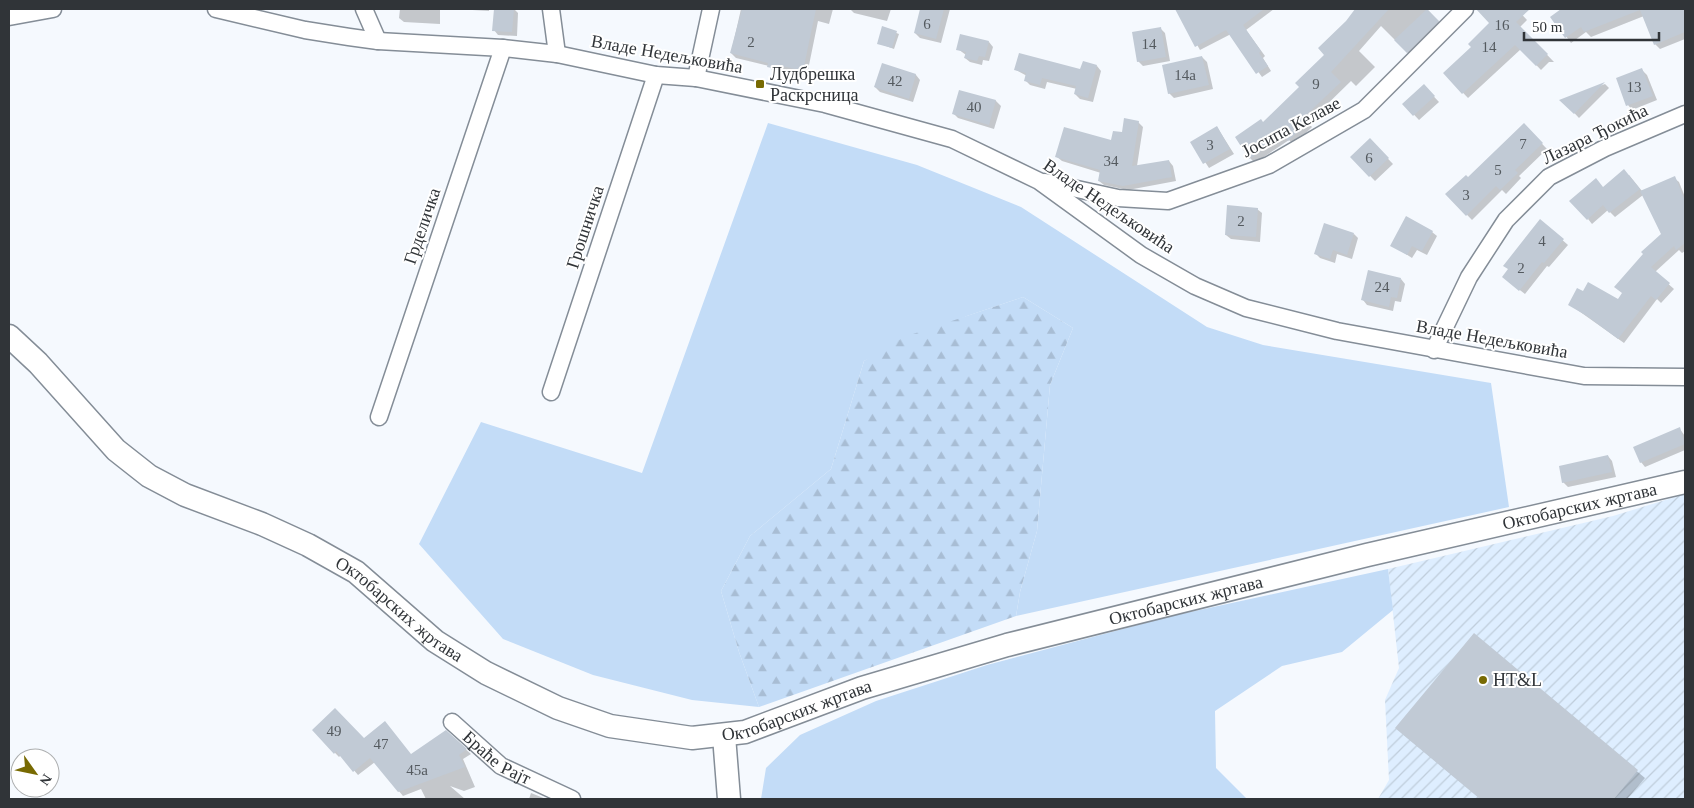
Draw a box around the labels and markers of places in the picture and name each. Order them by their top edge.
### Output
place label: Лудбрешка Раскрсница [770,64,859,105]
marker: Лудбрешка Раскрсница [754,78,766,90]
place label: HT&L [1493,670,1542,690]
marker: HT&L [1477,674,1489,686]

